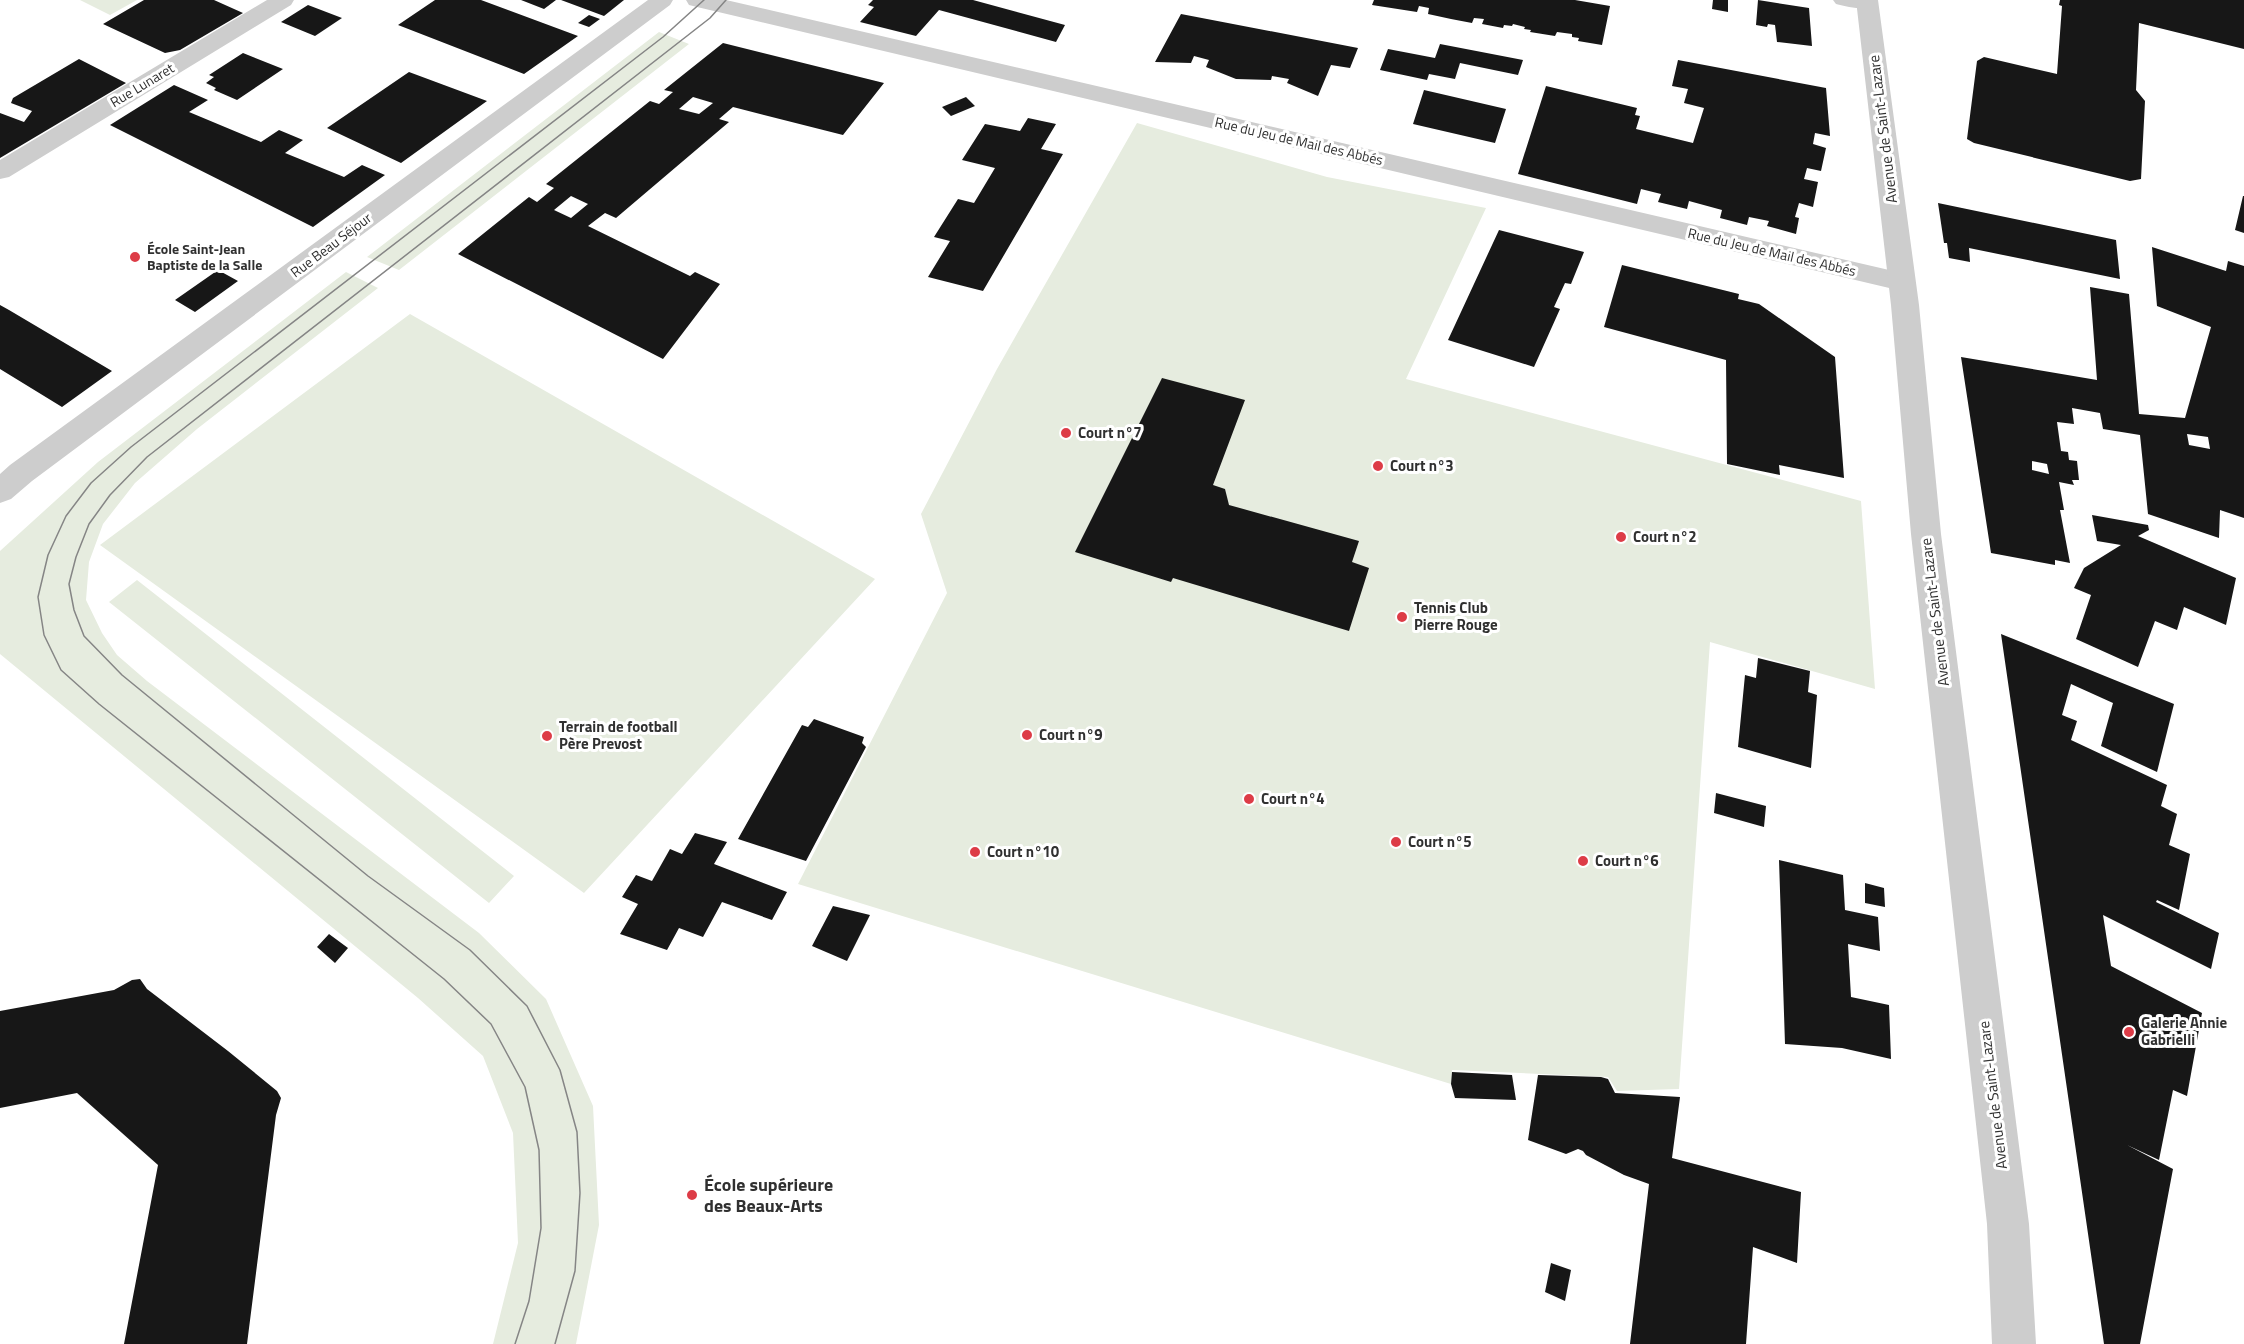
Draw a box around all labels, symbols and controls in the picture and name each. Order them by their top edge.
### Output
street label: Avenue de Saint-Lazare [1862,54,1903,204]
street label: Rue Lunaret [106,57,178,112]
street label: Rue du Jeu de Mail des Abbés [1213,111,1385,170]
street label: Rue Beau Séjour [286,207,376,282]
street label: Rue du Jeu de Mail des Abbés [1686,222,1858,281]
place label: École Saint-Jean Baptiste de la Salle [147,238,262,275]
marker: École Saint-Jean Baptiste de la Salle [128,250,142,264]
place label: Court n°7 [1078,421,1142,444]
marker: Court n°7 [1059,426,1073,440]
place label: Court n°3 [1390,454,1454,477]
marker: Court n°3 [1371,459,1385,473]
place label: Court n°2 [1633,525,1697,548]
marker: Court n°2 [1614,530,1628,544]
street label: Avenue de Saint-Lazare [1914,537,1955,687]
place label: Tennis Club Pierre Rouge [1414,596,1498,636]
marker: Tennis Club Pierre Rouge [1395,610,1409,624]
place label: Terrain de football Père Prevost [559,715,678,755]
place label: Court n°9 [1039,723,1103,746]
marker: Court n°9 [1020,728,1034,742]
marker: Terrain de football Père Prevost [540,729,554,743]
place label: Court n°4 [1261,787,1325,810]
marker: Court n°4 [1242,792,1256,806]
place label: Court n°5 [1408,830,1472,853]
marker: Court n°5 [1389,835,1403,849]
place label: Court n°10 [987,840,1060,863]
marker: Court n°10 [968,845,982,859]
place label: Court n°6 [1595,849,1659,872]
marker: Court n°6 [1576,854,1590,868]
place label: Galerie Annie Gabrielli [2141,1011,2227,1051]
street label: Avenue de Saint-Lazare [1972,1020,2013,1170]
marker: Galerie Annie Gabrielli [2122,1025,2136,1039]
place label: École supérieure des Beaux-Arts [704,1171,833,1219]
marker: École supérieure des Beaux-Arts [685,1188,699,1202]

